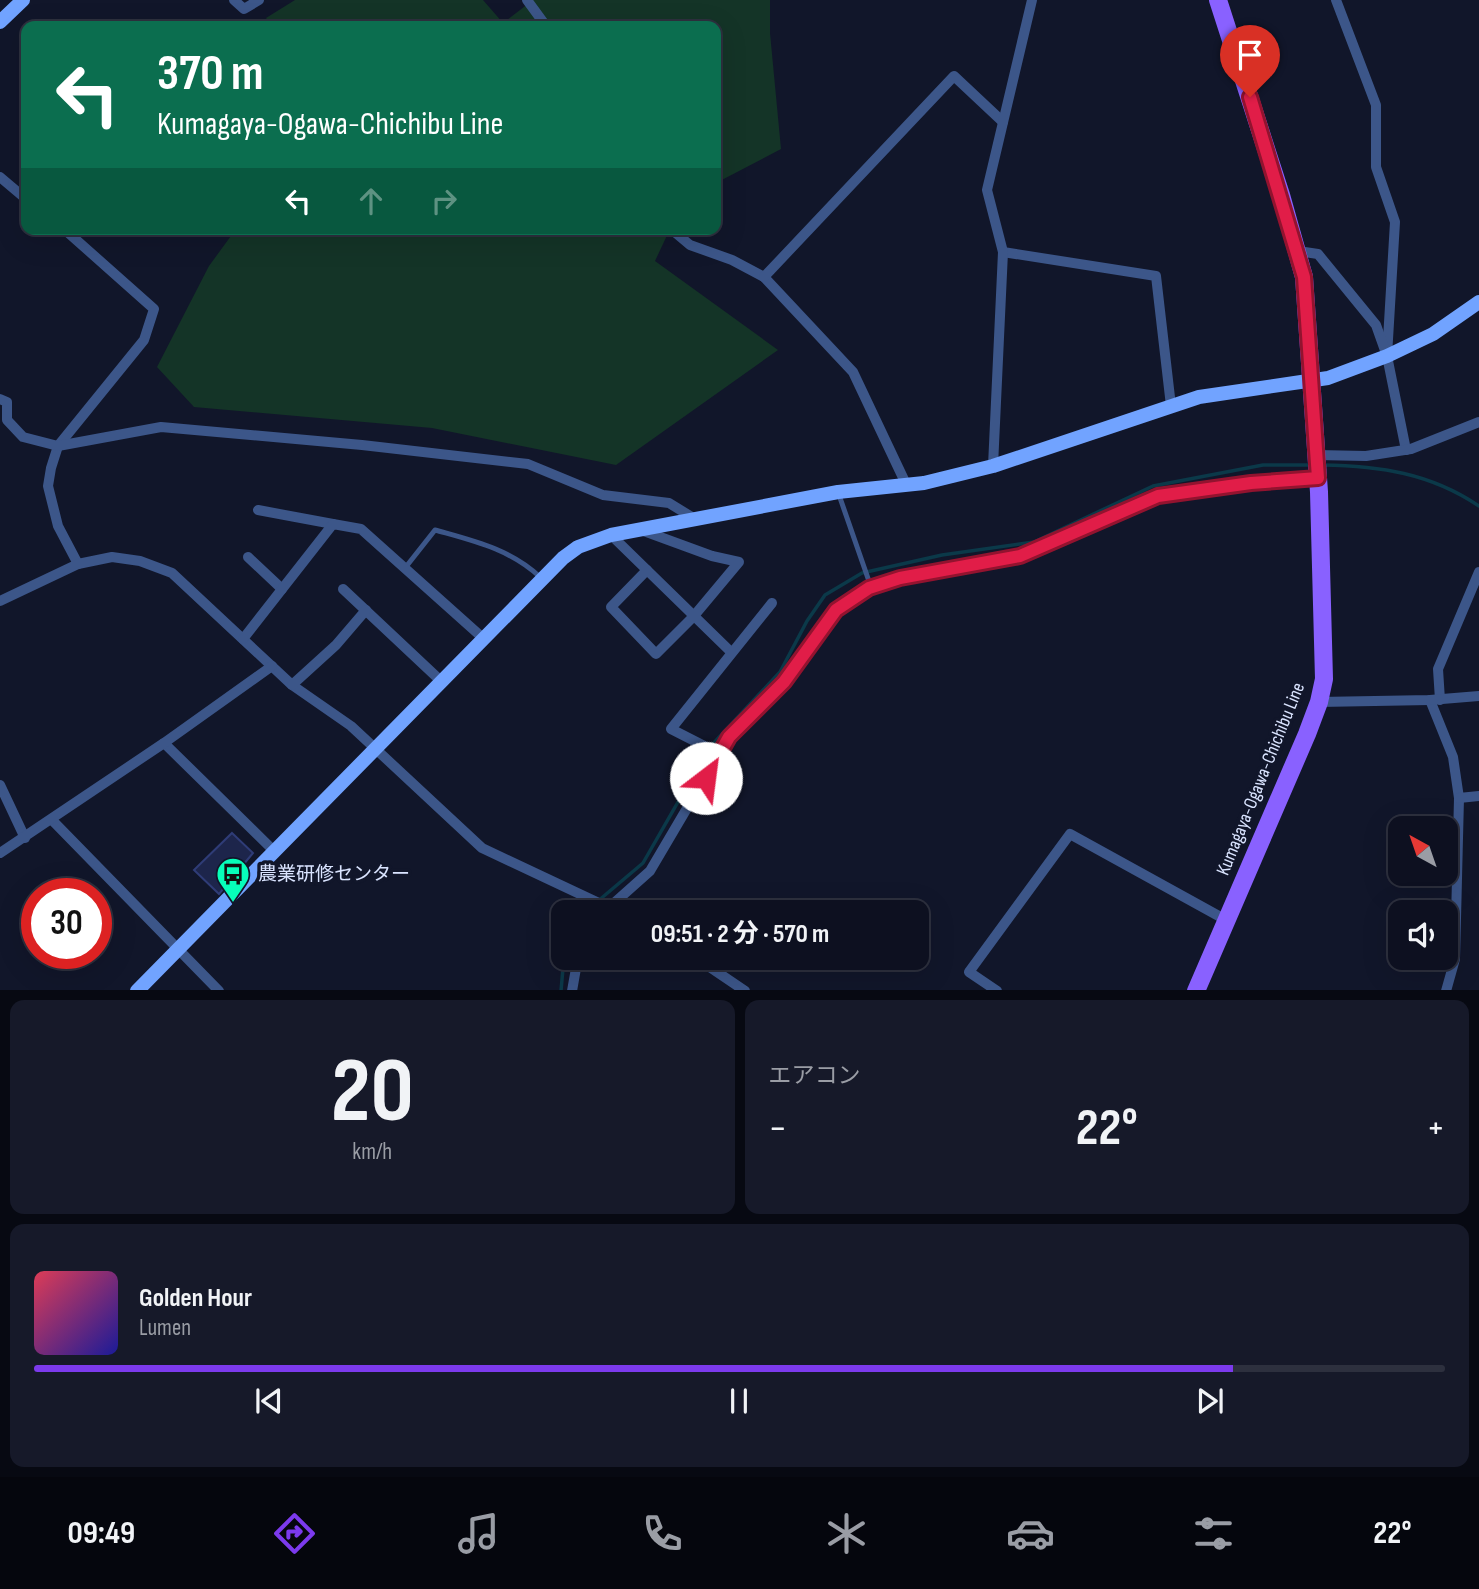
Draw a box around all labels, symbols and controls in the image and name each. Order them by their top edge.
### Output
pin [1220,25,1280,97]
icon: arrive [1231,36,1269,74]
text: 370 m [157,45,264,104]
icon: left [42,49,133,140]
text: Kumagaya-Ogawa-Chichibu Line [157,105,503,144]
icon: left [279,182,317,220]
icon: ahead [352,182,390,220]
icon: right [425,182,463,220]
street label: Kumagaya-Ogawa-Chichibu Line [1212,679,1310,879]
position arrow [669,741,743,815]
north arrow [1388,816,1458,886]
map controls [1388,816,1458,970]
bus stop icon: 農業研修センター [214,855,252,904]
place label: 農業研修センター [258,863,410,886]
speed limit sign: 30 [21,878,112,969]
button: sound [1388,900,1458,970]
text: 09:51 · 2 分 · 570 m [651,919,829,950]
text: 20 [331,1038,414,1147]
text: エアコン [769,1062,861,1090]
text: 22° [1076,1097,1138,1160]
text: − [769,1106,787,1151]
text: + [1426,1106,1445,1151]
text: km/h [352,1138,392,1166]
text: Golden Hour [139,1283,252,1314]
text: Lumen [139,1314,191,1342]
icon: previous [250,1382,288,1420]
icon: pause [720,1382,758,1420]
icon: next [1191,1382,1229,1420]
icon: directions [270,1509,319,1558]
icon: music [454,1509,503,1558]
icon: phone [638,1509,687,1558]
icon: climate [822,1509,871,1558]
icon: car [1006,1509,1055,1558]
icon: filters [1189,1509,1238,1558]
text: 09:49 [67,1514,135,1553]
text: 22° [1373,1514,1411,1553]

